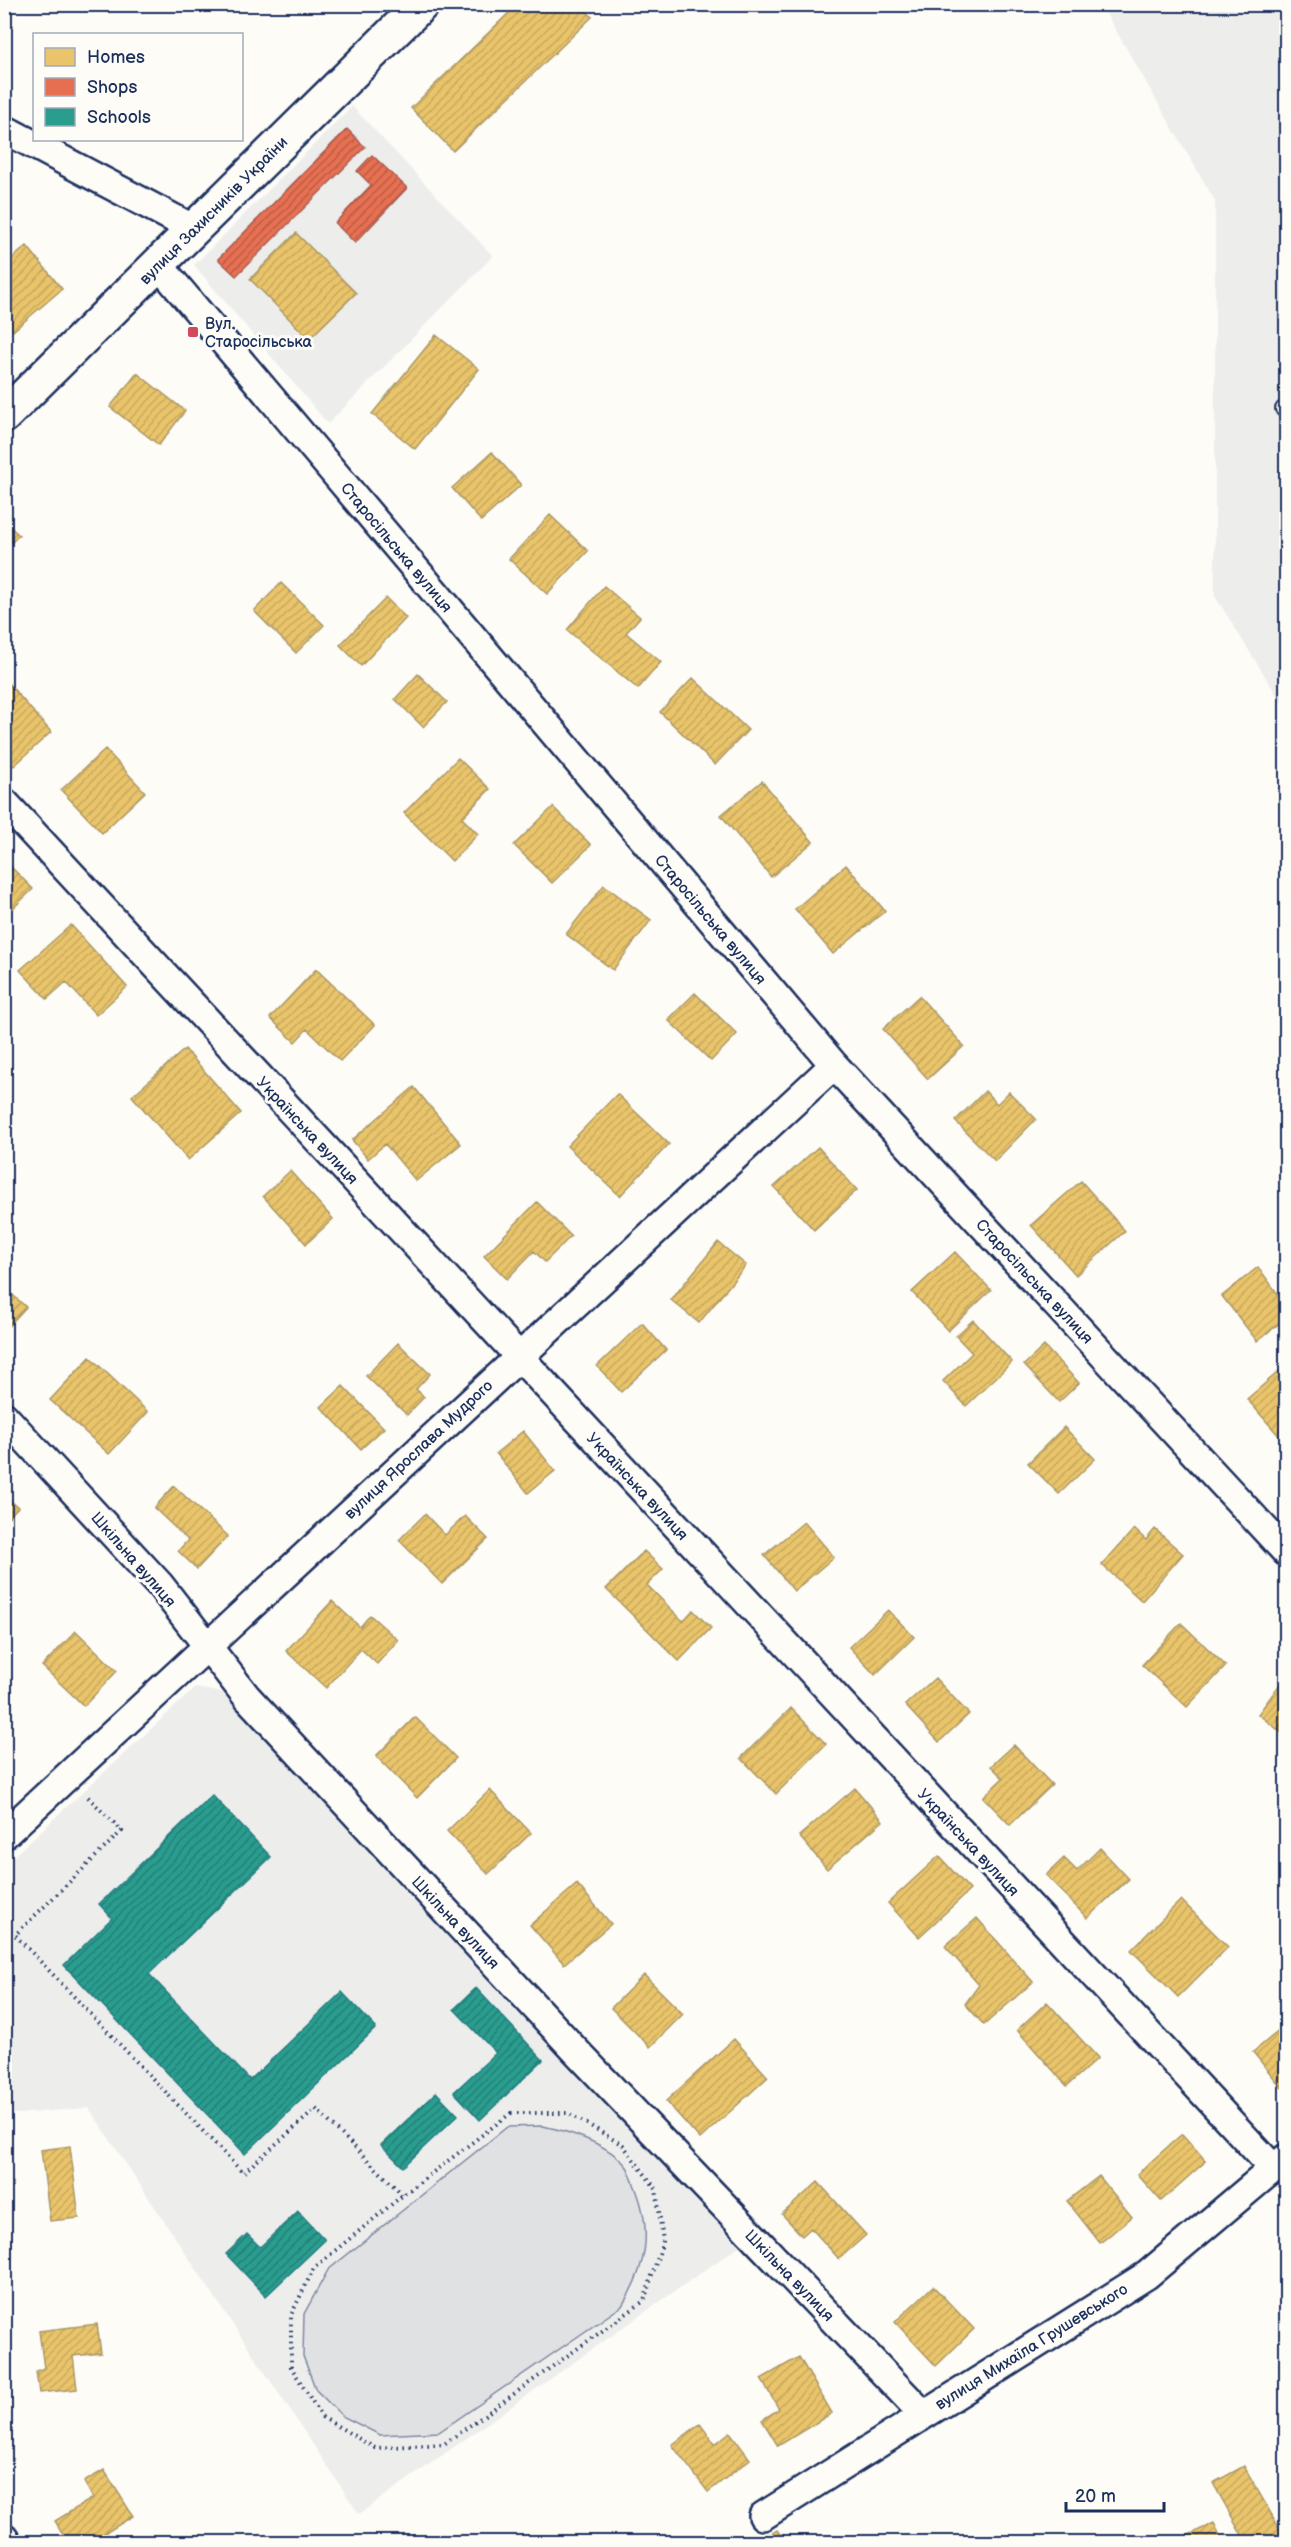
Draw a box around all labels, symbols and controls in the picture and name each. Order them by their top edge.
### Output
legend [33,33,243,141]
text: Homes [87,47,145,68]
text: Shops [87,77,138,98]
text: Schools [87,107,151,128]
street label: вулиця Захисників України [136,133,292,289]
place label: Вул. Старосільська [205,315,313,352]
marker: Вул. Старосільська [186,325,200,339]
street label: Старосільська вулиця [336,479,456,617]
street label: Старосільська вулиця [650,851,770,989]
street label: Українська вулиця [252,1073,362,1189]
street label: Старосільська вулиця [971,1216,1097,1348]
street label: вулиця Ярослава Мудрого [341,1376,497,1524]
street label: Українська вулиця [582,1429,692,1545]
street label: Шкільна вулиця [86,1509,179,1612]
street label: Українська вулиця [913,1785,1023,1901]
street label: Шкільна вулиця [407,1873,503,1973]
street label: Шкільна вулиця [740,2226,837,2326]
street label: вулиця Михаїла Грушевського [932,2280,1132,2414]
scale bar [1066,2475,1164,2513]
text: 20 m [1075,2486,1116,2507]

